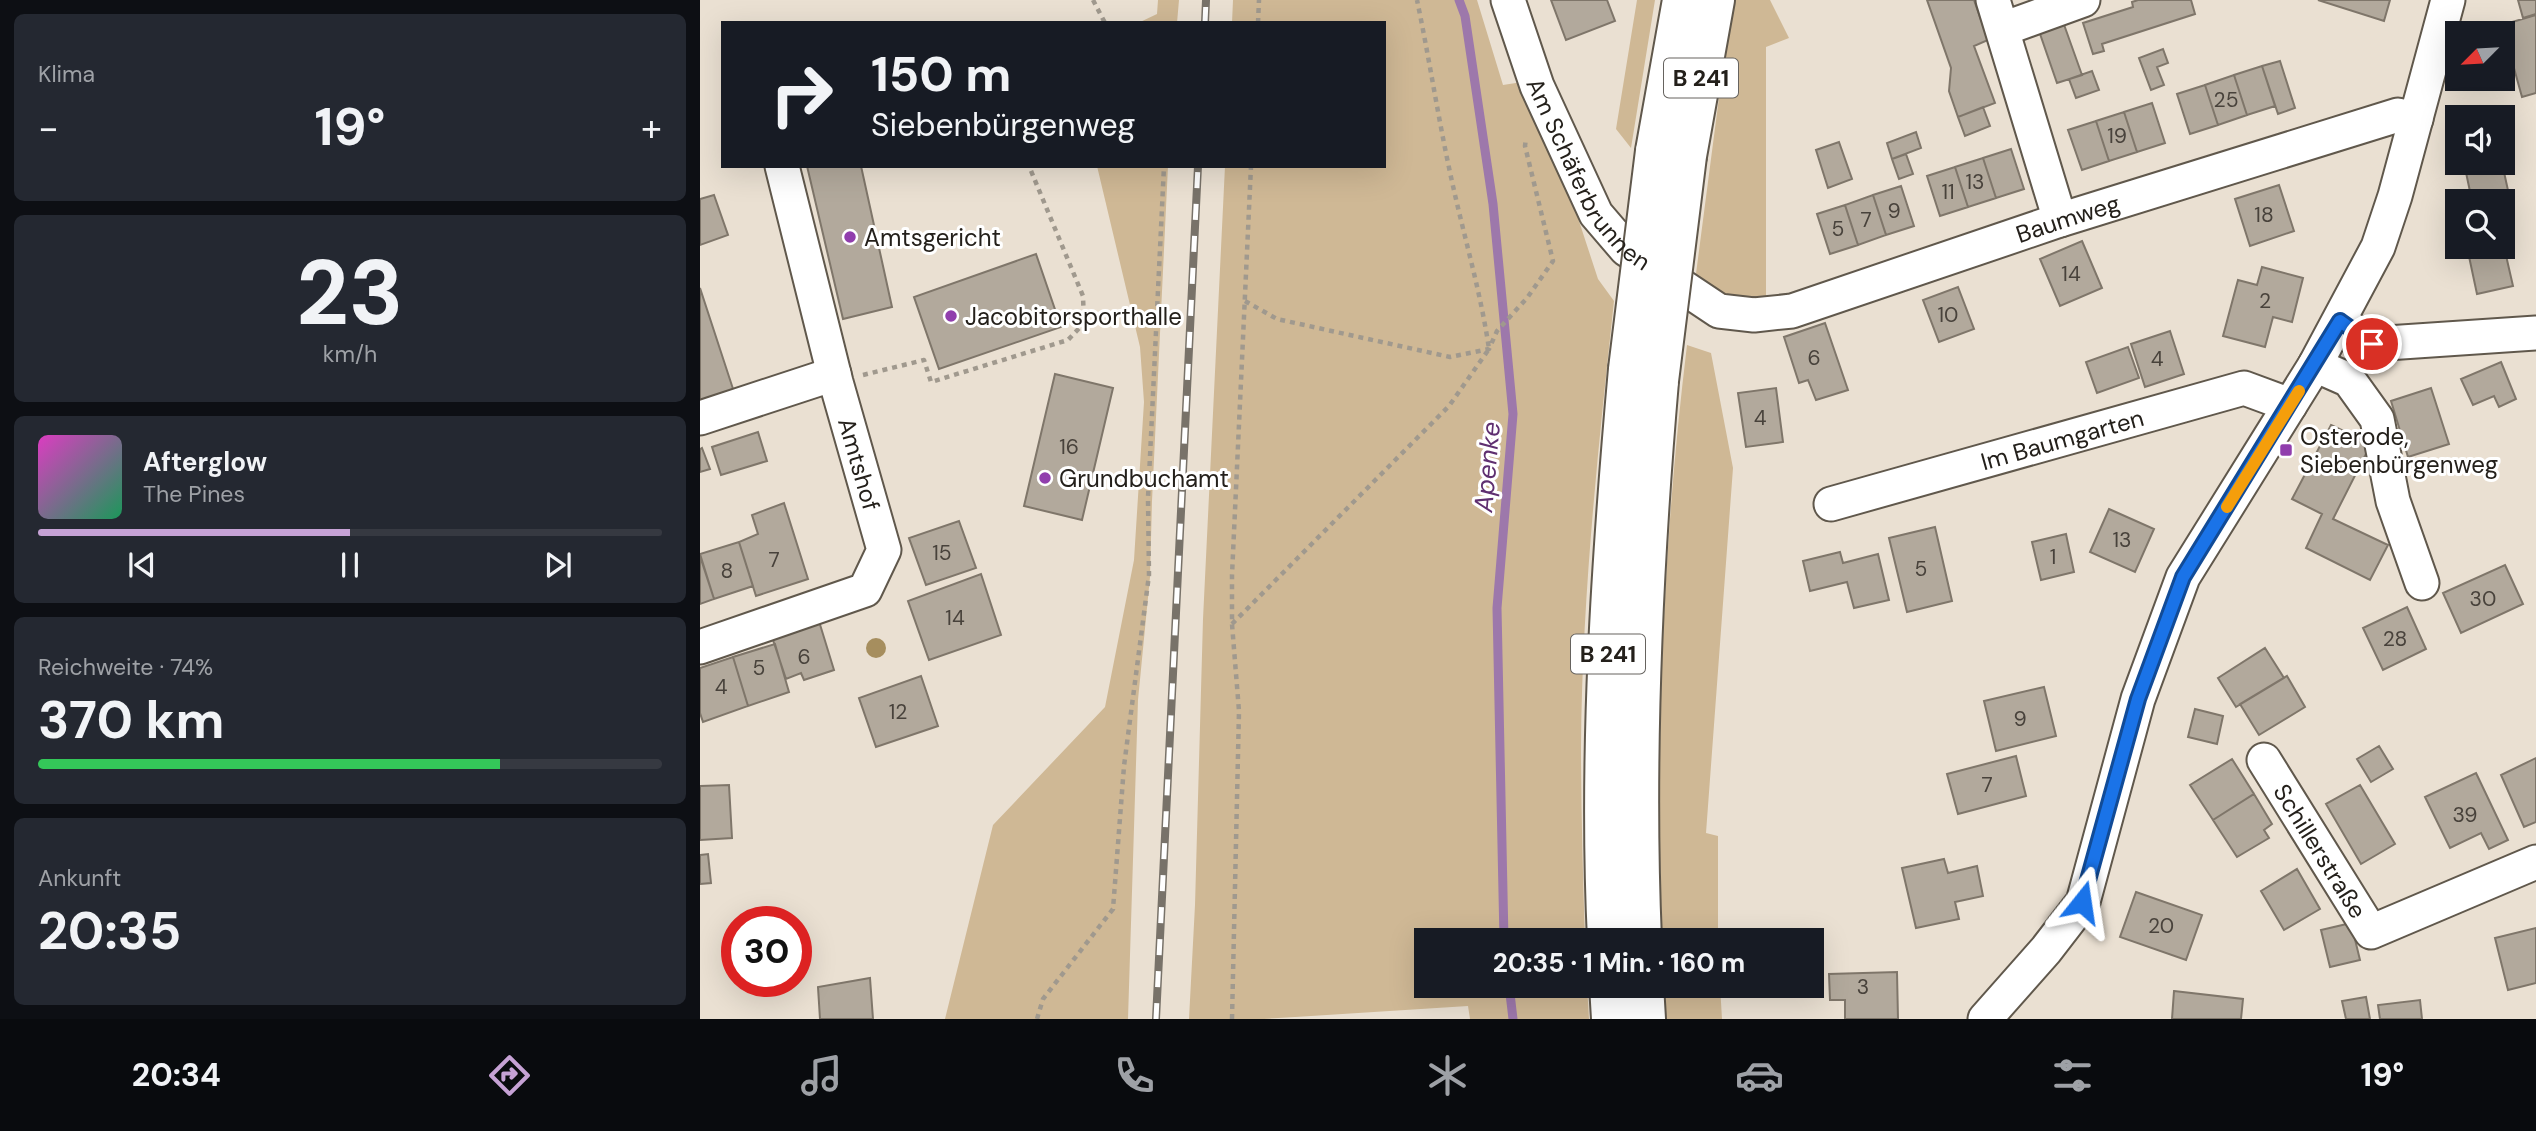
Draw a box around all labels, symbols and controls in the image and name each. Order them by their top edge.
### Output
north arrow [2445,21,2515,91]
map controls [2445,21,2515,259]
text: 150 m [871,42,1011,106]
icon: right [756,49,847,140]
road number: B 241 [1664,58,1738,97]
text: Klima [38,59,95,89]
street label: Am Schäferbrunnen [1520,73,1657,277]
house number: 25 [2214,86,2238,114]
text: 19° [315,93,385,161]
text: − [38,103,59,153]
text: + [641,103,662,153]
text: Siebenbürgenweg [871,104,1135,146]
button: sound [2445,105,2515,175]
house number: 19 [2107,122,2127,150]
house number: 13 [1966,168,1984,196]
house number: 11 [1941,178,1955,206]
street label: Baumweg [2012,187,2124,249]
button: search [2445,189,2515,259]
house number: 9 [1887,197,1901,225]
house number: 18 [2254,201,2274,229]
house number: 7 [1860,206,1872,234]
house number: 5 [1832,215,1844,243]
place label: Amtsgericht [864,222,1001,253]
marker: Amtsgericht [842,229,858,245]
text: 23 [296,234,404,352]
house number: 14 [2061,260,2081,288]
house number: 2 [2259,287,2271,315]
place label: Jacobitorsporthalle [965,301,1182,332]
house number: 10 [1938,301,1958,329]
marker: Jacobitorsporthalle [943,308,959,324]
pin [2342,314,2402,374]
icon: arrive [2353,325,2391,363]
text: km/h [323,339,377,369]
house number: 6 [1807,344,1821,372]
house number: 4 [2151,345,2164,373]
street label: Im Baumgarten [1977,401,2147,477]
house number: 4 [1754,404,1767,432]
street label: Amtshof [831,414,887,514]
water label: Apenke [1466,420,1508,515]
place label: Osterode, Siebenbürgenweg [2300,421,2498,480]
house number: 16 [1059,433,1079,461]
marker: Osterode, Siebenbürgenweg [2278,442,2294,458]
text: Afterglow [143,445,267,479]
place label: Grundbuchamt [1059,463,1229,494]
marker: Grundbuchamt [1037,470,1053,486]
text: The Pines [143,479,245,509]
house number: 13 [2113,526,2131,554]
house number: 15 [932,539,952,567]
house number: 1 [2050,543,2056,571]
icon: previous [123,546,161,584]
icon: pause [331,546,369,584]
icon: next [539,546,577,584]
house number: 7 [768,546,780,574]
house number: 5 [1915,555,1927,583]
house number: 8 [721,557,733,585]
house number: 30 [2470,585,2496,613]
house number: 14 [945,604,965,632]
house number: 28 [2383,625,2407,653]
road number: B 241 [1571,634,1645,674]
house number: 6 [797,643,811,671]
text: Reichweite · 74% [38,652,213,682]
house number: 5 [753,654,765,682]
house number: 4 [715,673,728,701]
text: 370 km [38,686,224,754]
house number: 12 [889,698,907,726]
house number: 9 [2013,705,2027,733]
house number: 7 [1981,771,1993,799]
street label: Schillerstraße [2267,778,2374,924]
house number: 39 [2453,801,2478,829]
text: Ankunft [38,863,121,893]
position arrow [2045,865,2119,939]
text: 20:35 [38,897,181,965]
speed limit sign: 30 [721,906,812,997]
house number: 20 [2148,912,2174,940]
text: 20:35 · 1 Min. · 160 m [1493,946,1745,980]
house number: 3 [1857,973,1869,1001]
icon: directions [485,1051,534,1100]
icon: music [797,1051,846,1100]
icon: phone [1110,1051,1159,1100]
icon: climate [1423,1051,1472,1100]
icon: car [1735,1051,1784,1100]
icon: filters [2048,1051,2097,1100]
text: 20:34 [132,1054,221,1096]
text: 19° [2361,1054,2404,1096]

